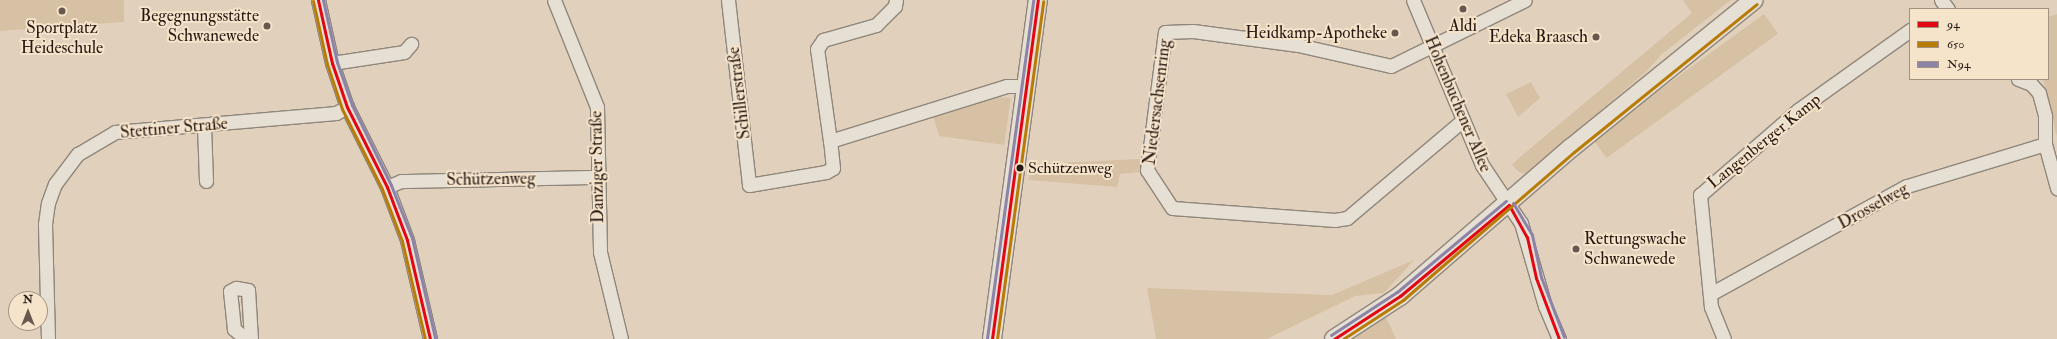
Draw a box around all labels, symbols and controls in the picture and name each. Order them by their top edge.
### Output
marker: Aldi [1458,4,1468,14]
marker: Sportplatz Heideschule [57,6,67,16]
place label: Begegnungsstätte Schwanewede [140,6,259,46]
legend [1909,8,2049,80]
place label: Aldi [1449,16,1477,36]
text: 94 [1947,17,1960,32]
place label: Sportplatz Heideschule [21,18,103,58]
marker: Begegnungsstätte Schwanewede [262,21,272,31]
place label: Heidkamp-Apotheke [1245,23,1387,43]
place label: Edeka Braasch [1489,27,1588,47]
marker: Heidkamp-Apotheke [1390,28,1400,38]
marker: Edeka Braasch [1591,32,1601,42]
street label: Hohenbuchener Allee [1420,33,1496,175]
text: 650 [1947,37,1964,52]
street label: Niedersachsenring [1139,38,1175,166]
street label: Schillerstraße [723,46,755,140]
text: N94 [1947,57,1970,72]
street label: Langenberger Kamp [1703,89,1825,193]
street label: Danziger Straße [586,111,608,223]
street label: Stettiner Straße [119,113,229,143]
place label: Schützenweg [1028,158,1112,178]
marker: Schützenweg [1015,163,1025,173]
street label: Schützenweg [446,168,536,190]
street label: Drosselweg [1834,178,1912,234]
place label: Rettungswache Schwanewede [1584,229,1686,269]
marker: Rettungswache Schwanewede [1571,244,1581,254]
north arrow [8,291,48,331]
text: N [23,293,33,306]

